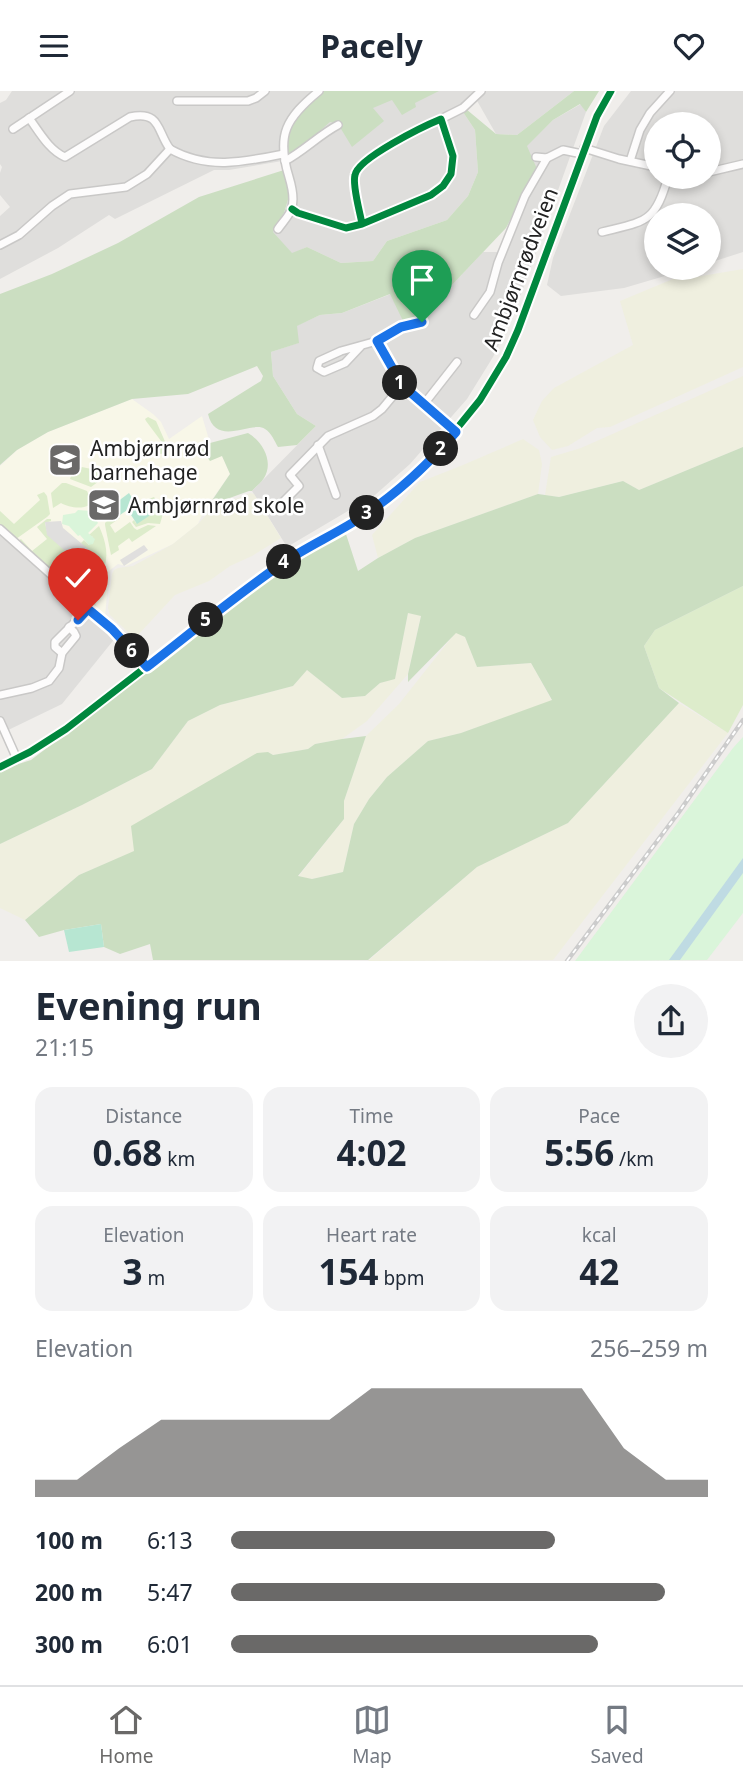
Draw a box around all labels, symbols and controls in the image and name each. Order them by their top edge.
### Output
text: Pacely [320,24,423,67]
icon: menu [35,27,73,65]
icon: heart [670,27,708,65]
map controls [644,112,721,280]
button: locate [644,112,721,189]
street label: Ambjørnrødveien [476,184,564,354]
button: layers [644,203,721,280]
pin [392,250,452,322]
icon: arrive [403,261,441,299]
pin: 1 [382,365,418,401]
text: 1 [394,369,405,395]
pin: 2 [424,431,458,467]
place label: Ambjørnrød barnehage [90,434,210,486]
text: 2 [435,435,446,461]
school or university icon: Ambjørnrød barnehage [46,441,84,479]
school or university icon: Ambjørnrød skole [85,486,123,524]
place label: Ambjørnrød skole [128,491,304,519]
pin: 3 [350,495,384,531]
text: 3 [361,499,372,525]
pin: 4 [266,545,302,580]
pin [48,548,108,620]
text: 4 [278,548,289,574]
icon: check [59,559,97,597]
pin: 5 [188,603,224,637]
text: 5 [200,606,211,632]
pin: 6 [114,633,150,669]
text: 6 [126,637,137,663]
text: Evening run [35,979,262,1031]
button: share [634,984,708,1058]
text: 21:15 [35,1031,94,1063]
text: Distance [105,1103,182,1129]
text: Time [350,1103,393,1129]
text: Pace [578,1103,620,1129]
text: 0.68 [92,1129,162,1176]
text: 4:02 [337,1129,406,1176]
text: 5:56 [544,1129,614,1176]
text: km [162,1146,195,1172]
text: /km [614,1146,654,1172]
text: Elevation [103,1222,184,1248]
text: Heart rate [326,1222,417,1248]
text: kcal [582,1222,617,1248]
text: 3 [122,1248,142,1295]
text: 154 [318,1248,378,1295]
text: 42 [579,1248,619,1295]
text: m [142,1265,165,1291]
text: bpm [378,1265,425,1291]
text: Elevation [35,1332,133,1364]
text: 256–259 m [590,1332,708,1364]
text: 100 m [35,1524,103,1556]
text: 6:13 [147,1524,193,1556]
text: 200 m [35,1576,103,1608]
text: 5:47 [147,1576,193,1608]
text: 300 m [35,1628,103,1660]
text: 6:01 [147,1628,193,1660]
tab: Home [99,1701,153,1769]
tab: Map [352,1701,392,1769]
tab: Saved [590,1701,644,1769]

